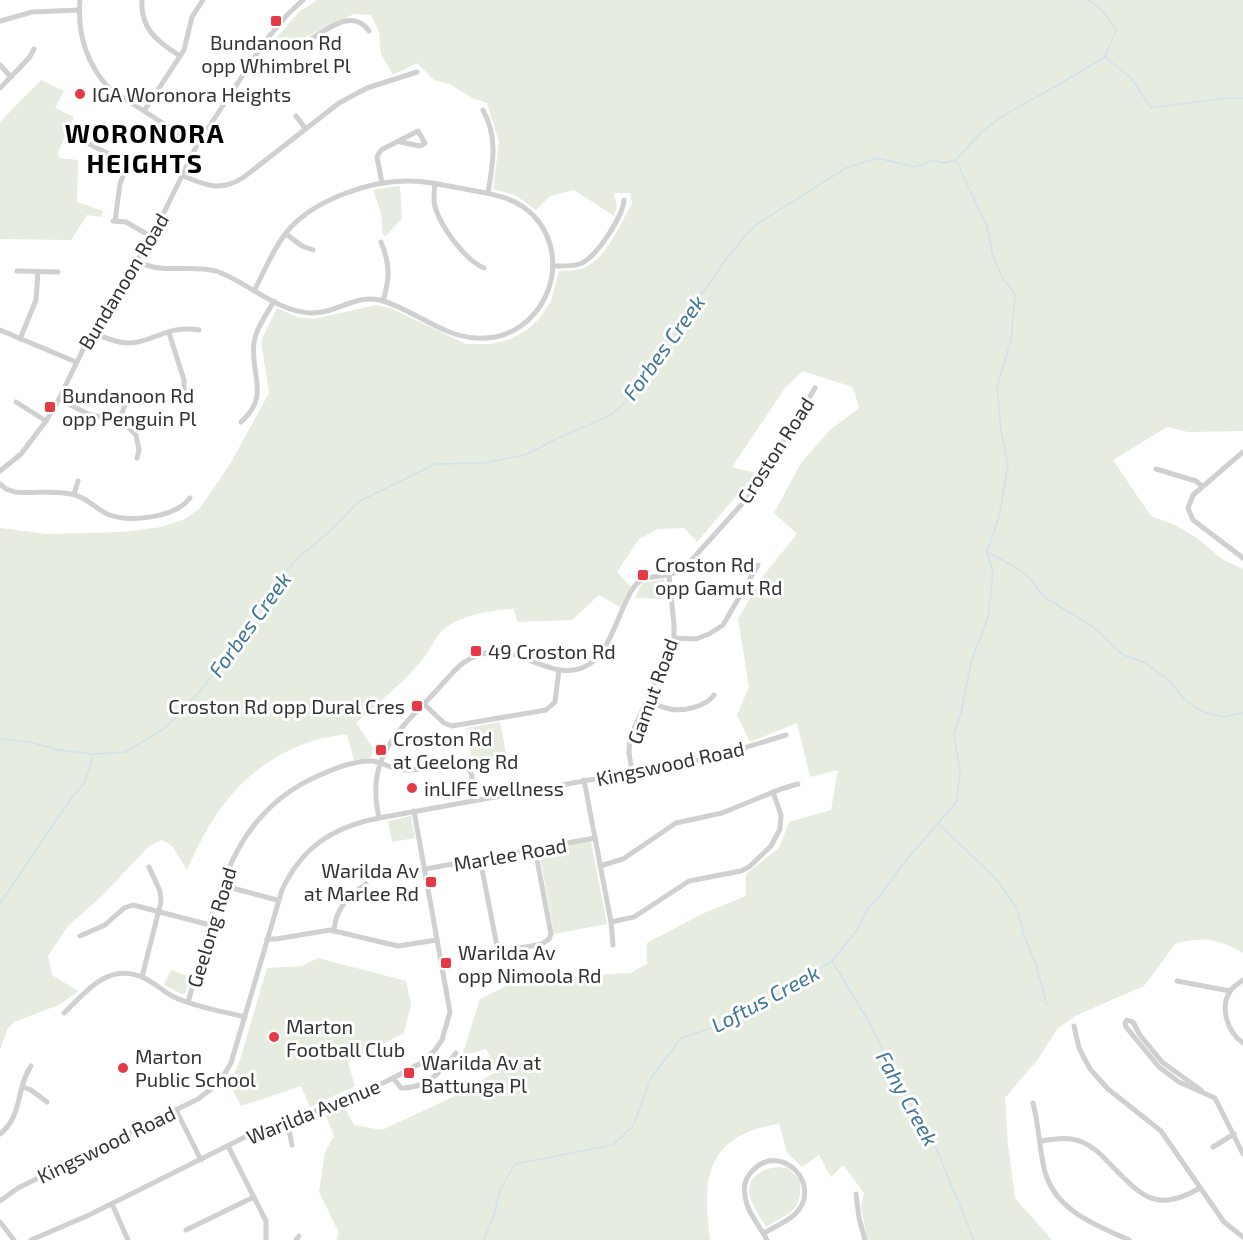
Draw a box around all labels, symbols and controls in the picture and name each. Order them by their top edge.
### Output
marker: Bundanoon Rd opp Whimbrel Pl [269,14,283,28]
place label: Bundanoon Rd opp Whimbrel Pl [201,30,351,77]
place label: IGA Woronora Heights [92,82,291,106]
marker: IGA Woronora Heights [73,87,87,101]
district label: WORONORA HEIGHTS [65,117,225,178]
street label: Bundanoon Road [73,209,173,353]
water label: Forbes Creek [617,290,709,404]
place label: Bundanoon Rd opp Penguin Pl [62,383,196,430]
street label: Croston Road [732,392,818,508]
marker: Bundanoon Rd opp Penguin Pl [43,400,57,414]
place label: Croston Rd opp Gamut Rd [655,552,782,599]
water label: Forbes Creek [203,567,295,681]
marker: Croston Rd opp Gamut Rd [636,568,650,582]
street label: Gamut Road [622,635,682,747]
place label: 49 Croston Rd [488,639,616,663]
marker: 49 Croston Rd [469,644,483,658]
place label: Croston Rd opp Dural Cres [168,694,405,718]
marker: Croston Rd opp Dural Cres [410,699,424,713]
place label: Croston Rd at Geelong Rd [393,726,518,773]
street label: Kingswood Road [594,736,746,790]
marker: Croston Rd at Geelong Rd [374,743,388,757]
place label: inLIFE wellness [424,776,564,800]
marker: inLIFE wellness [405,781,419,795]
street label: Marlee Road [452,832,568,876]
place label: Warilda Av at Marlee Rd [304,858,419,905]
street label: Geelong Road [181,864,241,990]
marker: Warilda Av at Marlee Rd [424,875,438,889]
place label: Warilda Av opp Nimoola Rd [458,940,602,987]
marker: Warilda Av opp Nimoola Rd [439,956,453,970]
water label: Loftus Creek [707,959,823,1037]
place label: Marton Football Club [286,1014,405,1061]
marker: Marton Football Club [267,1030,281,1044]
place label: Marton Public School [135,1044,256,1091]
water label: Fahy Creek [871,1046,944,1150]
place label: Warilda Av at Battunga Pl [421,1050,542,1097]
marker: Marton Public School [116,1061,130,1075]
marker: Warilda Av at Battunga Pl [402,1066,416,1080]
street label: Warilda Avenue [243,1073,383,1149]
street label: Kingswood Road [33,1100,179,1188]

